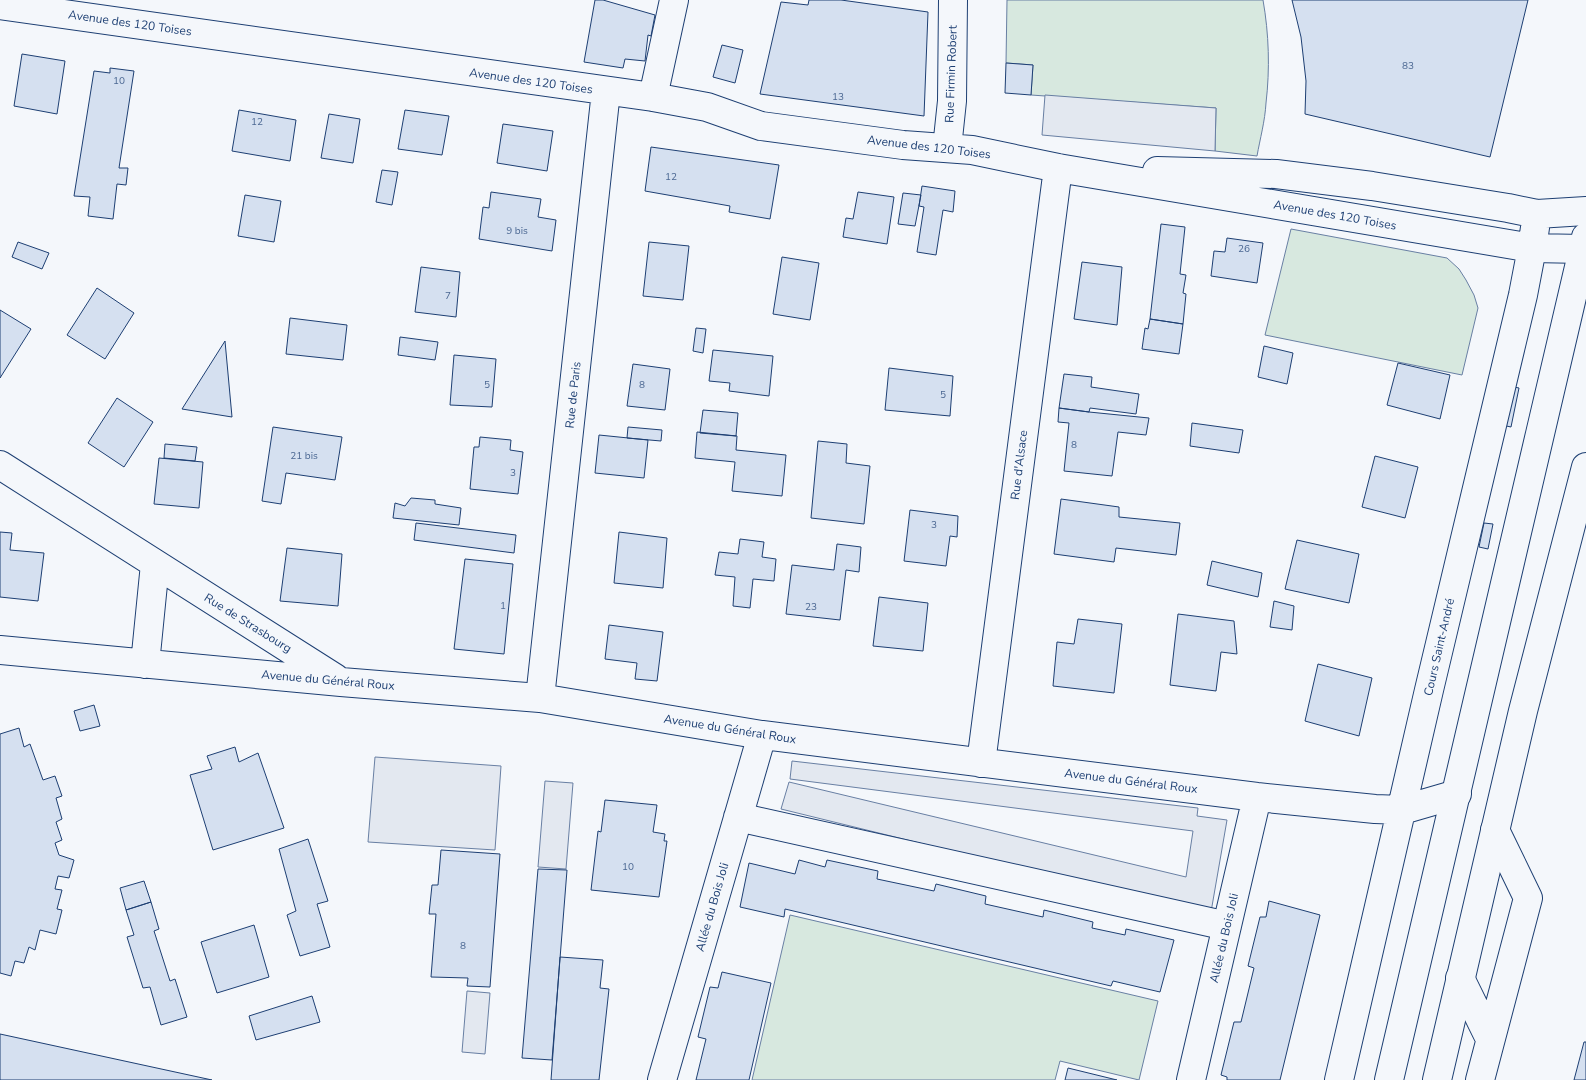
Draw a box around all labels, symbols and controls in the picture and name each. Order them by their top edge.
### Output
street label: Avenue des 120 Toises [67,6,193,40]
street label: Rue Firmin Robert [941,24,961,123]
house number: 83 [1402,59,1414,73]
street label: Avenue des 120 Toises [468,64,594,98]
house number: 10 [113,74,125,88]
house number: 13 [832,90,844,104]
house number: 12 [251,115,263,129]
street label: Avenue des 120 Toises [866,131,992,163]
house number: 12 [665,170,677,184]
street label: Avenue des 120 Toises [1272,196,1398,234]
house number: 9 bis [506,224,528,238]
house number: 26 [1238,242,1250,256]
house number: 7 [445,289,451,303]
street label: Rue de Paris [562,361,584,429]
house number: 5 [484,378,490,392]
house number: 8 [639,378,645,392]
house number: 5 [940,388,946,402]
street label: Rue d'Alsace [1007,429,1031,501]
house number: 8 [1071,438,1077,452]
house number: 21 bis [290,449,318,463]
house number: 3 [510,466,516,480]
house number: 3 [931,518,937,532]
street label: Rue de Strasbourg [201,590,295,656]
street label: Cours Saint-André [1420,597,1458,697]
house number: 1 [500,599,506,613]
house number: 23 [805,600,817,614]
street label: Avenue du Général Roux [261,666,396,694]
street label: Avenue du Général Roux [663,711,798,747]
street label: Avenue du Général Roux [1064,765,1199,797]
house number: 10 [622,860,634,874]
street label: Allée du Bois Joli [692,861,732,953]
street label: Allée du Bois Joli [1206,891,1242,985]
house number: 8 [460,939,466,953]

